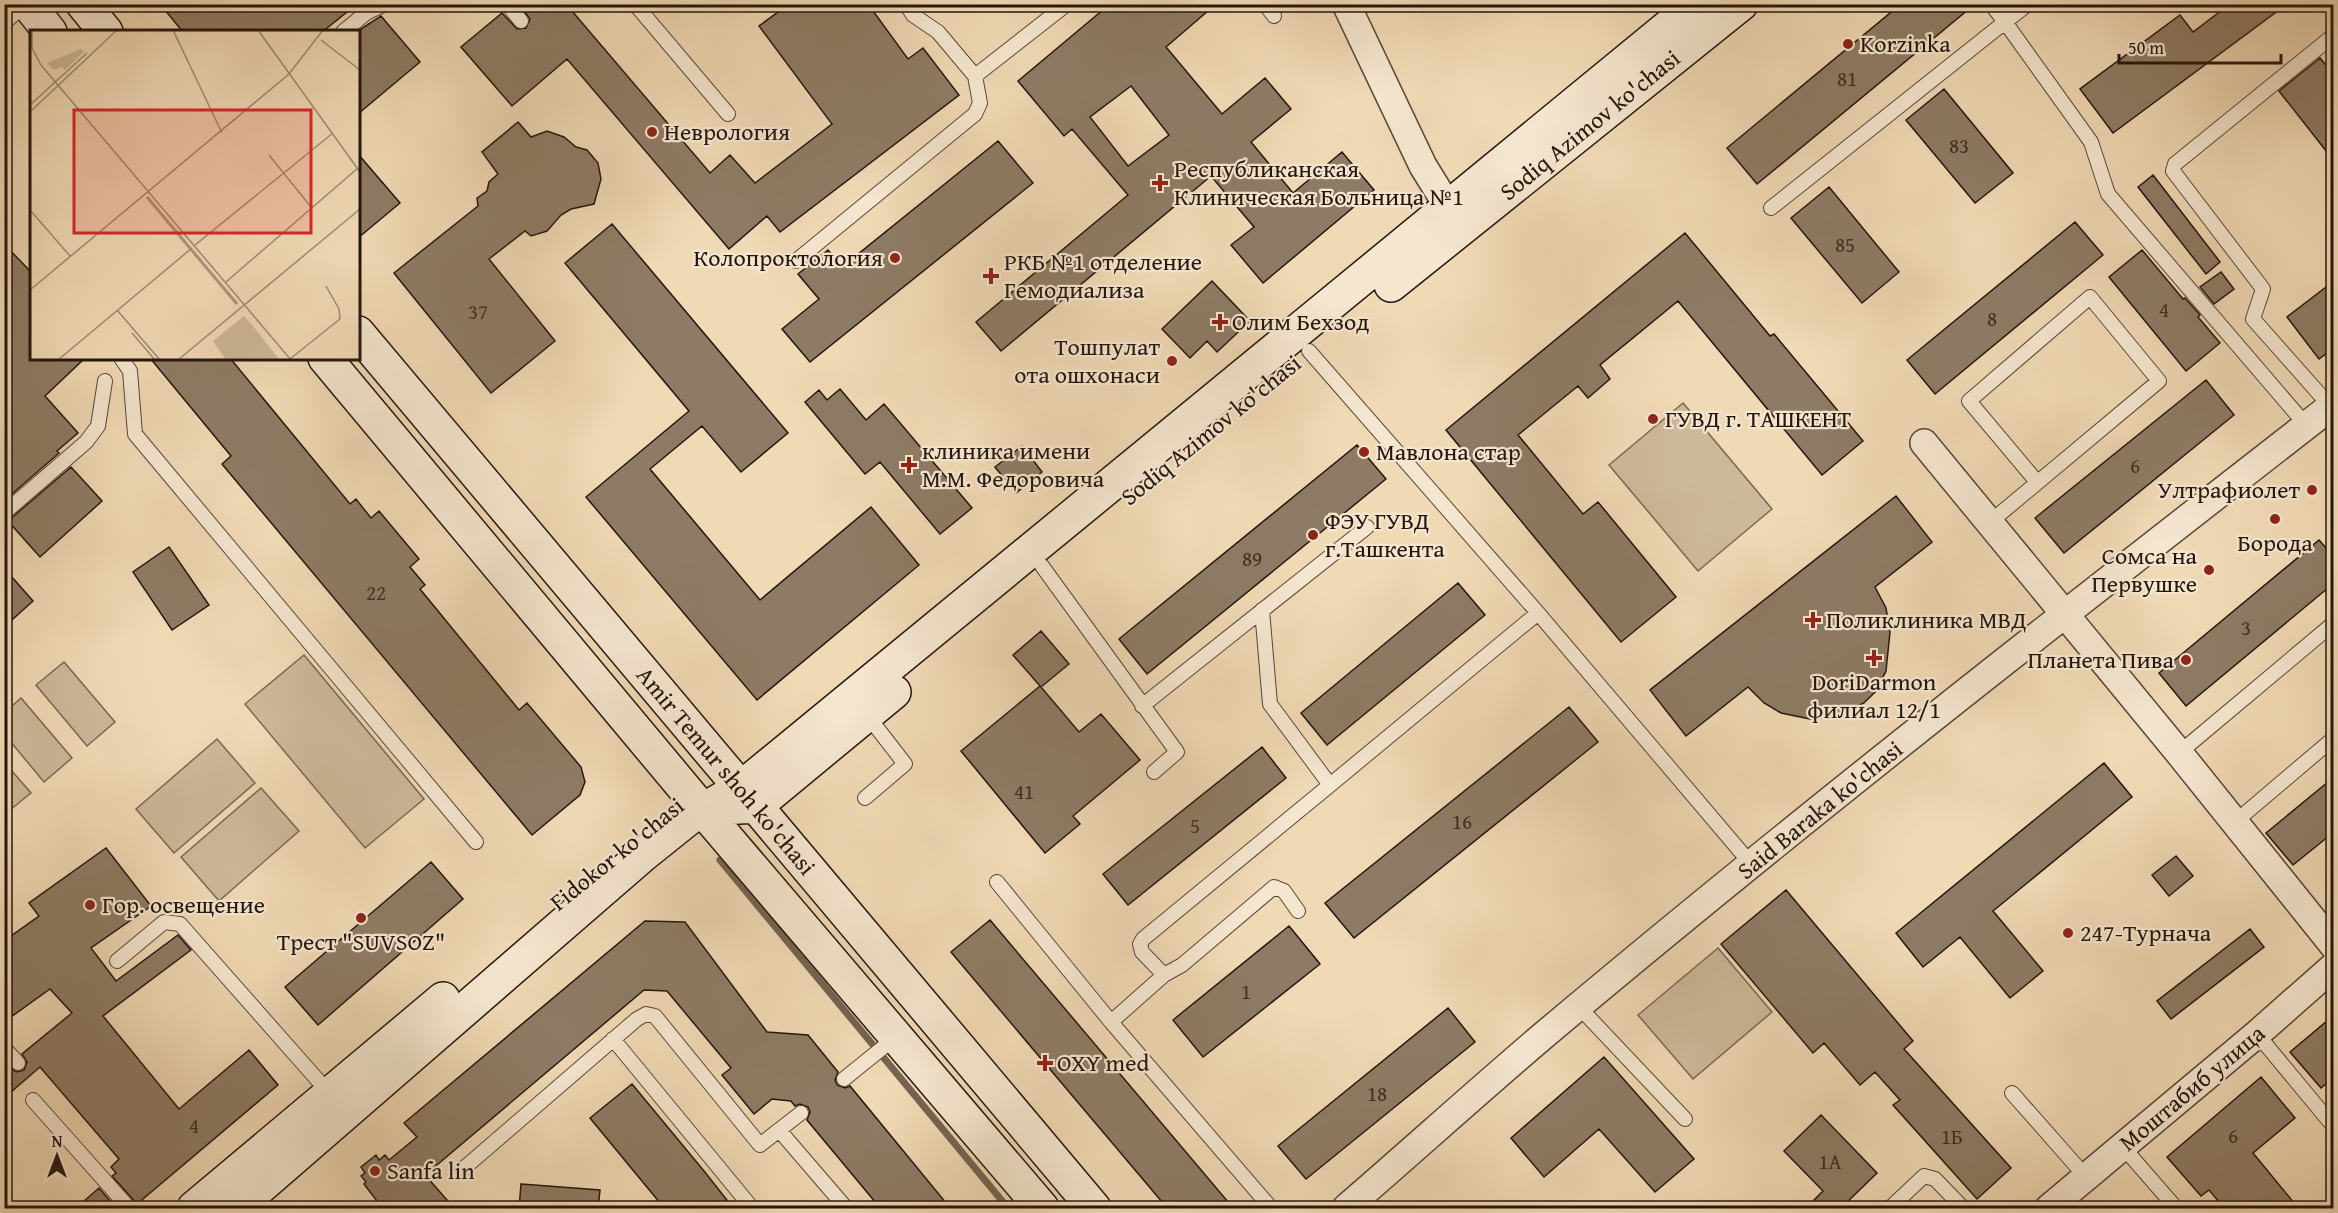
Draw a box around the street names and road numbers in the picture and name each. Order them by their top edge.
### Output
street label: Sodiq Azimov ko'chasi [1492,41,1688,208]
street label: Sodiq Azimov ko'chasi [1113,346,1309,513]
street label: Amir Temur shoh ko'chasi [628,659,825,883]
street label: Said Baraka ko'chasi [1729,732,1910,887]
street label: Fidokor ko'chasi [542,788,692,919]
street label: Моштабиб улица [2111,1016,2273,1159]

